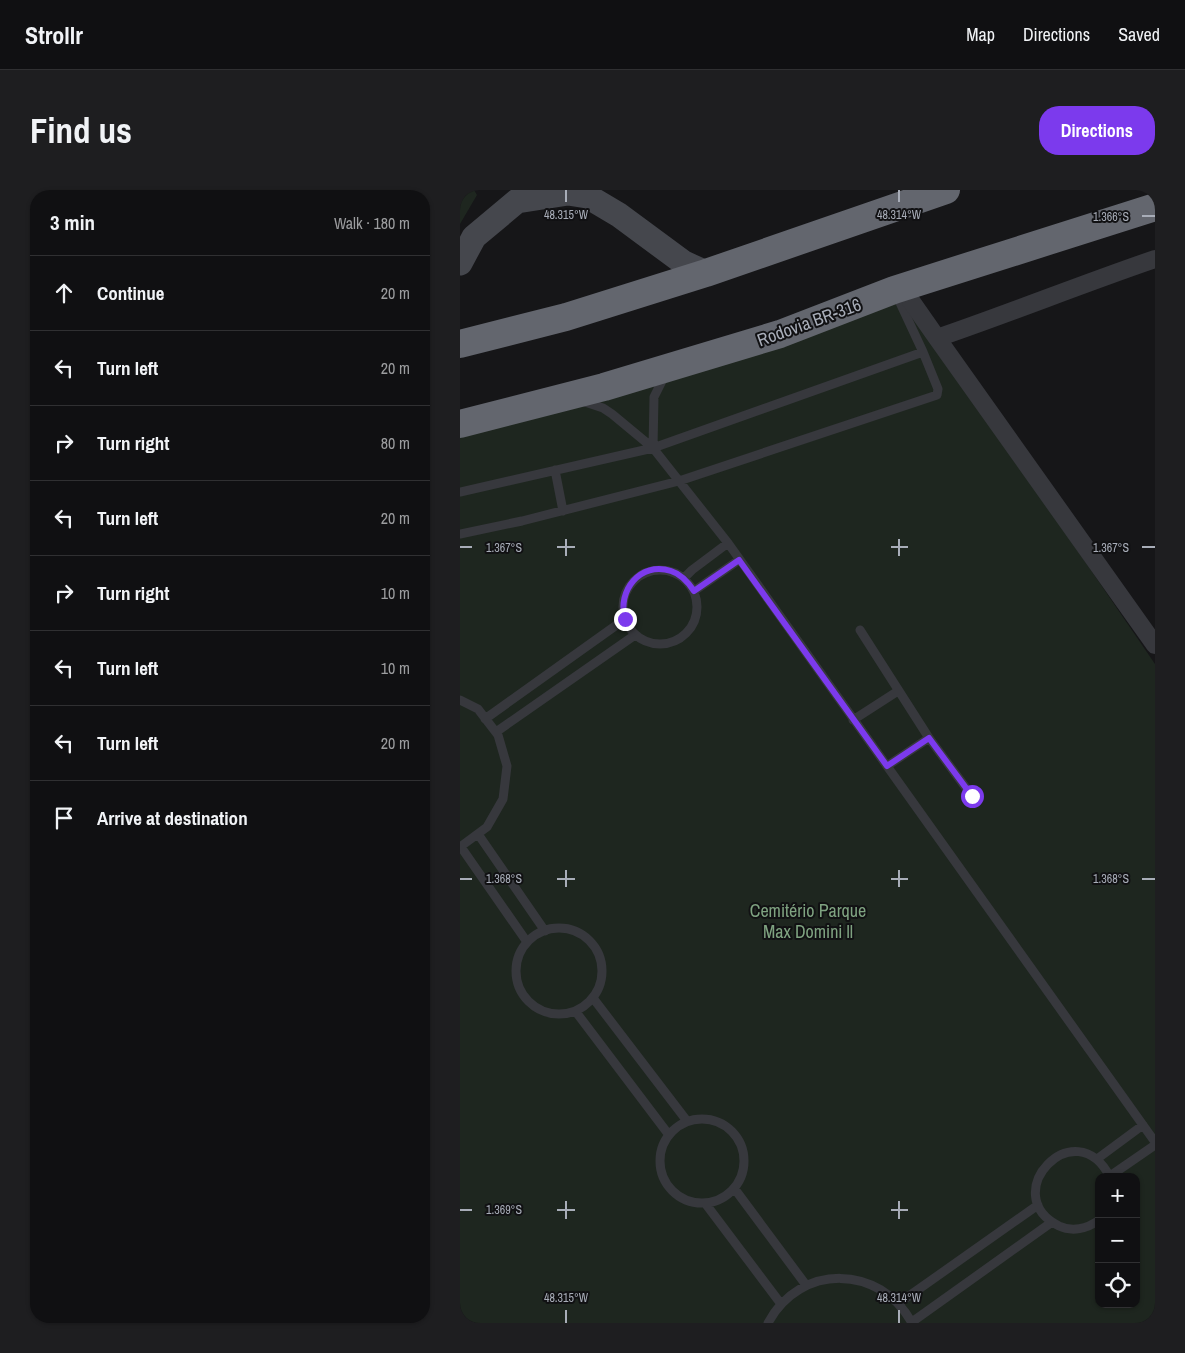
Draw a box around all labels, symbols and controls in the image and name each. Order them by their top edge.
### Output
text: Strollr [25,19,83,51]
text: Map [966,22,995,47]
text: Directions [1023,22,1090,47]
text: Saved [1118,22,1160,47]
button: Directions [1039,106,1155,155]
text: Find us [30,107,132,154]
text: 48.315°W [544,207,589,223]
text: 48.314°W [877,207,922,223]
text: 3 min [50,208,95,237]
text: 1.366°S [1093,209,1129,225]
text: Walk · 180 m [334,212,410,234]
icon: ahead [50,279,78,307]
text: Continue [97,280,165,306]
text: 20 m [381,282,410,304]
street label: Rodovia BR-316 [753,292,865,352]
icon: left [50,354,78,382]
text: Turn left [97,355,158,381]
text: 20 m [381,357,410,379]
icon: right [50,429,78,457]
text: Turn right [97,430,169,456]
text: 80 m [381,432,410,454]
icon: left [50,504,78,532]
text: Turn left [97,505,158,531]
text: 20 m [381,507,410,529]
text: 1.367°S [486,540,522,556]
text: 1.367°S [1093,540,1129,556]
icon: right [50,579,78,607]
text: Turn right [97,580,169,606]
text: 10 m [381,582,410,604]
route end [614,608,637,631]
icon: left [50,654,78,682]
text: Turn left [97,655,158,681]
text: 10 m [381,657,410,679]
icon: left [50,729,78,757]
text: Turn left [97,730,158,756]
text: 20 m [381,732,410,754]
route start [961,785,984,808]
icon: arrive [50,804,78,832]
text: Arrive at destination [97,805,248,831]
text: 1.368°S [486,871,522,887]
text: 1.368°S [1093,871,1129,887]
park label: Cemitério Parque Max Domini ll [750,898,866,944]
map controls [1095,1173,1140,1308]
button: + [1095,1173,1140,1218]
text: 1.369°S [486,1202,522,1218]
button: − [1095,1218,1140,1263]
button: locate [1095,1263,1140,1308]
text: 48.315°W [544,1290,589,1306]
text: 48.314°W [877,1290,922,1306]

